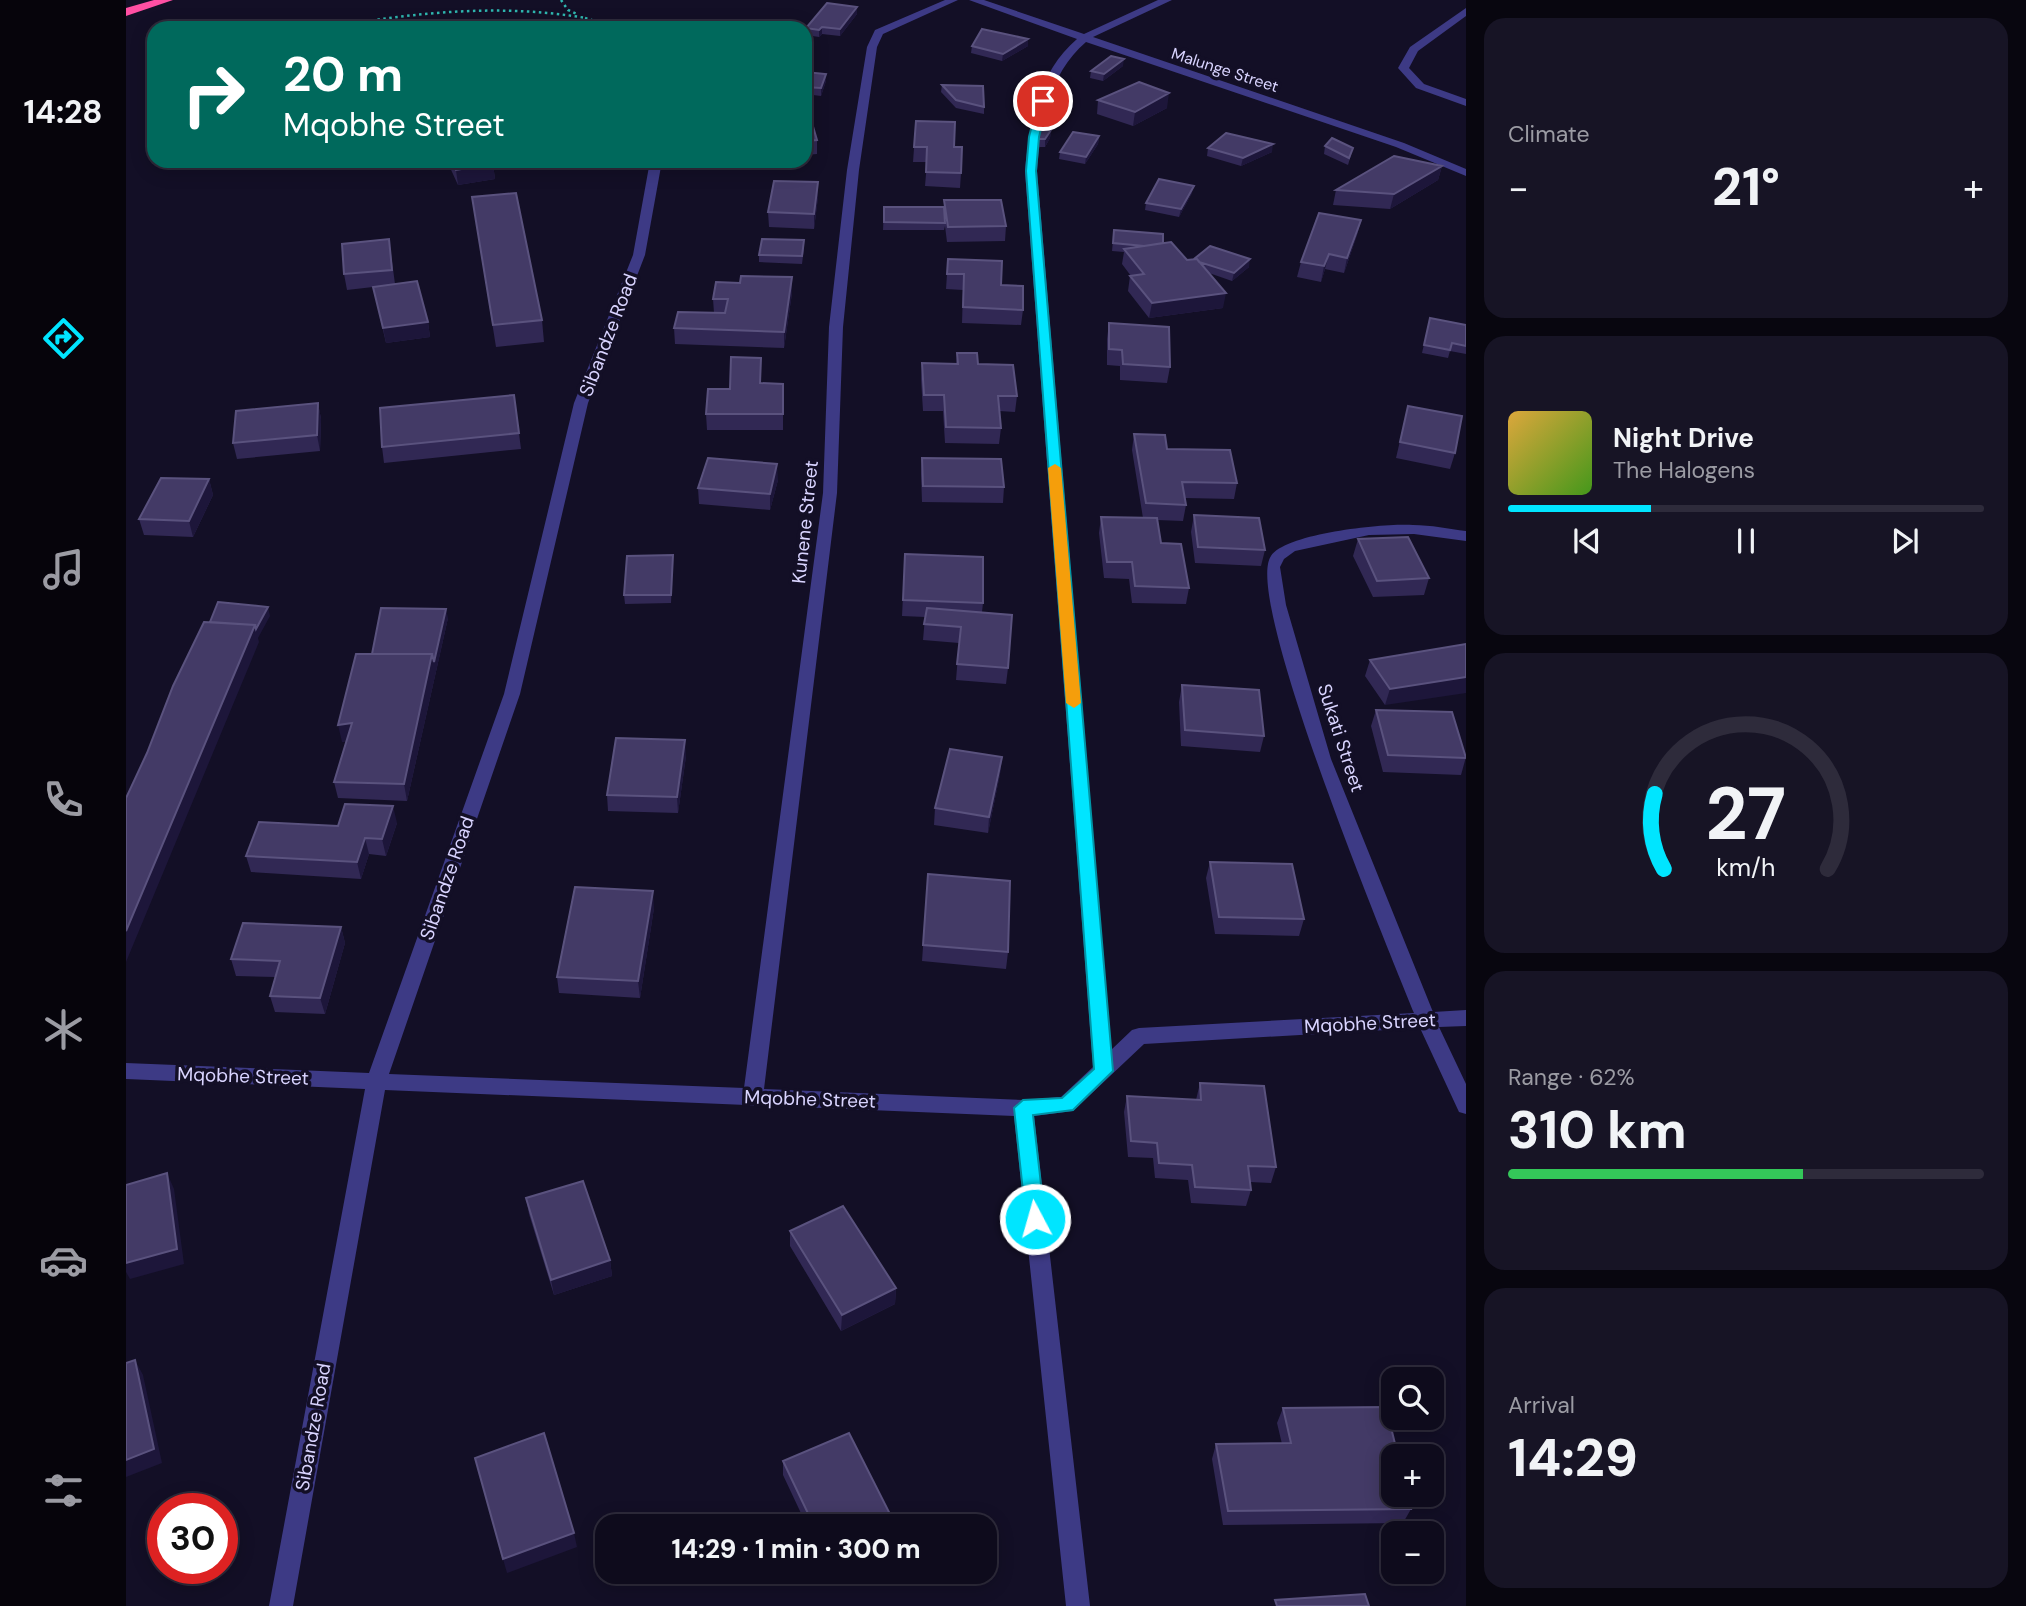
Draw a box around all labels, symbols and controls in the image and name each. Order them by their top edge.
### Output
text: 20 m [283,42,403,106]
street label: Malunge Street [1169,43,1281,97]
icon: right [168,49,259,140]
pin [1013,71,1073,131]
icon: arrive [1024,82,1062,120]
text: 14:28 [23,91,103,133]
text: Mqobhe Street [283,104,505,146]
text: Climate [1508,119,1590,149]
text: 21° [1712,153,1780,221]
text: − [1508,163,1529,213]
text: + [1963,163,1984,213]
street label: Sibandze Road [573,270,643,400]
icon: directions [39,314,88,363]
text: Night Drive [1613,421,1754,455]
text: The Halogens [1613,455,1755,485]
street label: Kunene Street [786,459,824,585]
icon: previous [1568,522,1606,560]
icon: pause [1727,522,1765,560]
icon: next [1886,522,1924,560]
icon: music [39,545,88,594]
street label: Sukati Street [1312,681,1370,795]
text: 27 [1706,767,1786,862]
icon: phone [39,775,88,824]
street label: Sibandze Road [414,813,480,943]
text: km/h [1716,851,1776,884]
icon: climate [39,1005,88,1054]
street label: Mqobhe Street [1304,1007,1436,1039]
street label: Mqobhe Street [177,1061,309,1091]
text: Range · 62% [1508,1062,1634,1092]
street label: Mqobhe Street [744,1084,876,1114]
text: 310 km [1508,1096,1687,1164]
position arrow [998,1182,1072,1256]
icon: car [39,1236,88,1285]
street label: Sibandze Road [289,1361,337,1493]
map controls [1381,1367,1444,1584]
button: search [1381,1367,1444,1430]
text: Arrival [1508,1390,1575,1420]
text: 14:29 [1508,1424,1638,1492]
button: + [1381,1444,1444,1507]
icon: filters [39,1466,88,1515]
speed limit sign: 30 [147,1493,238,1584]
button: − [1381,1521,1444,1584]
text: 14:29 · 1 min · 300 m [672,1532,921,1566]

